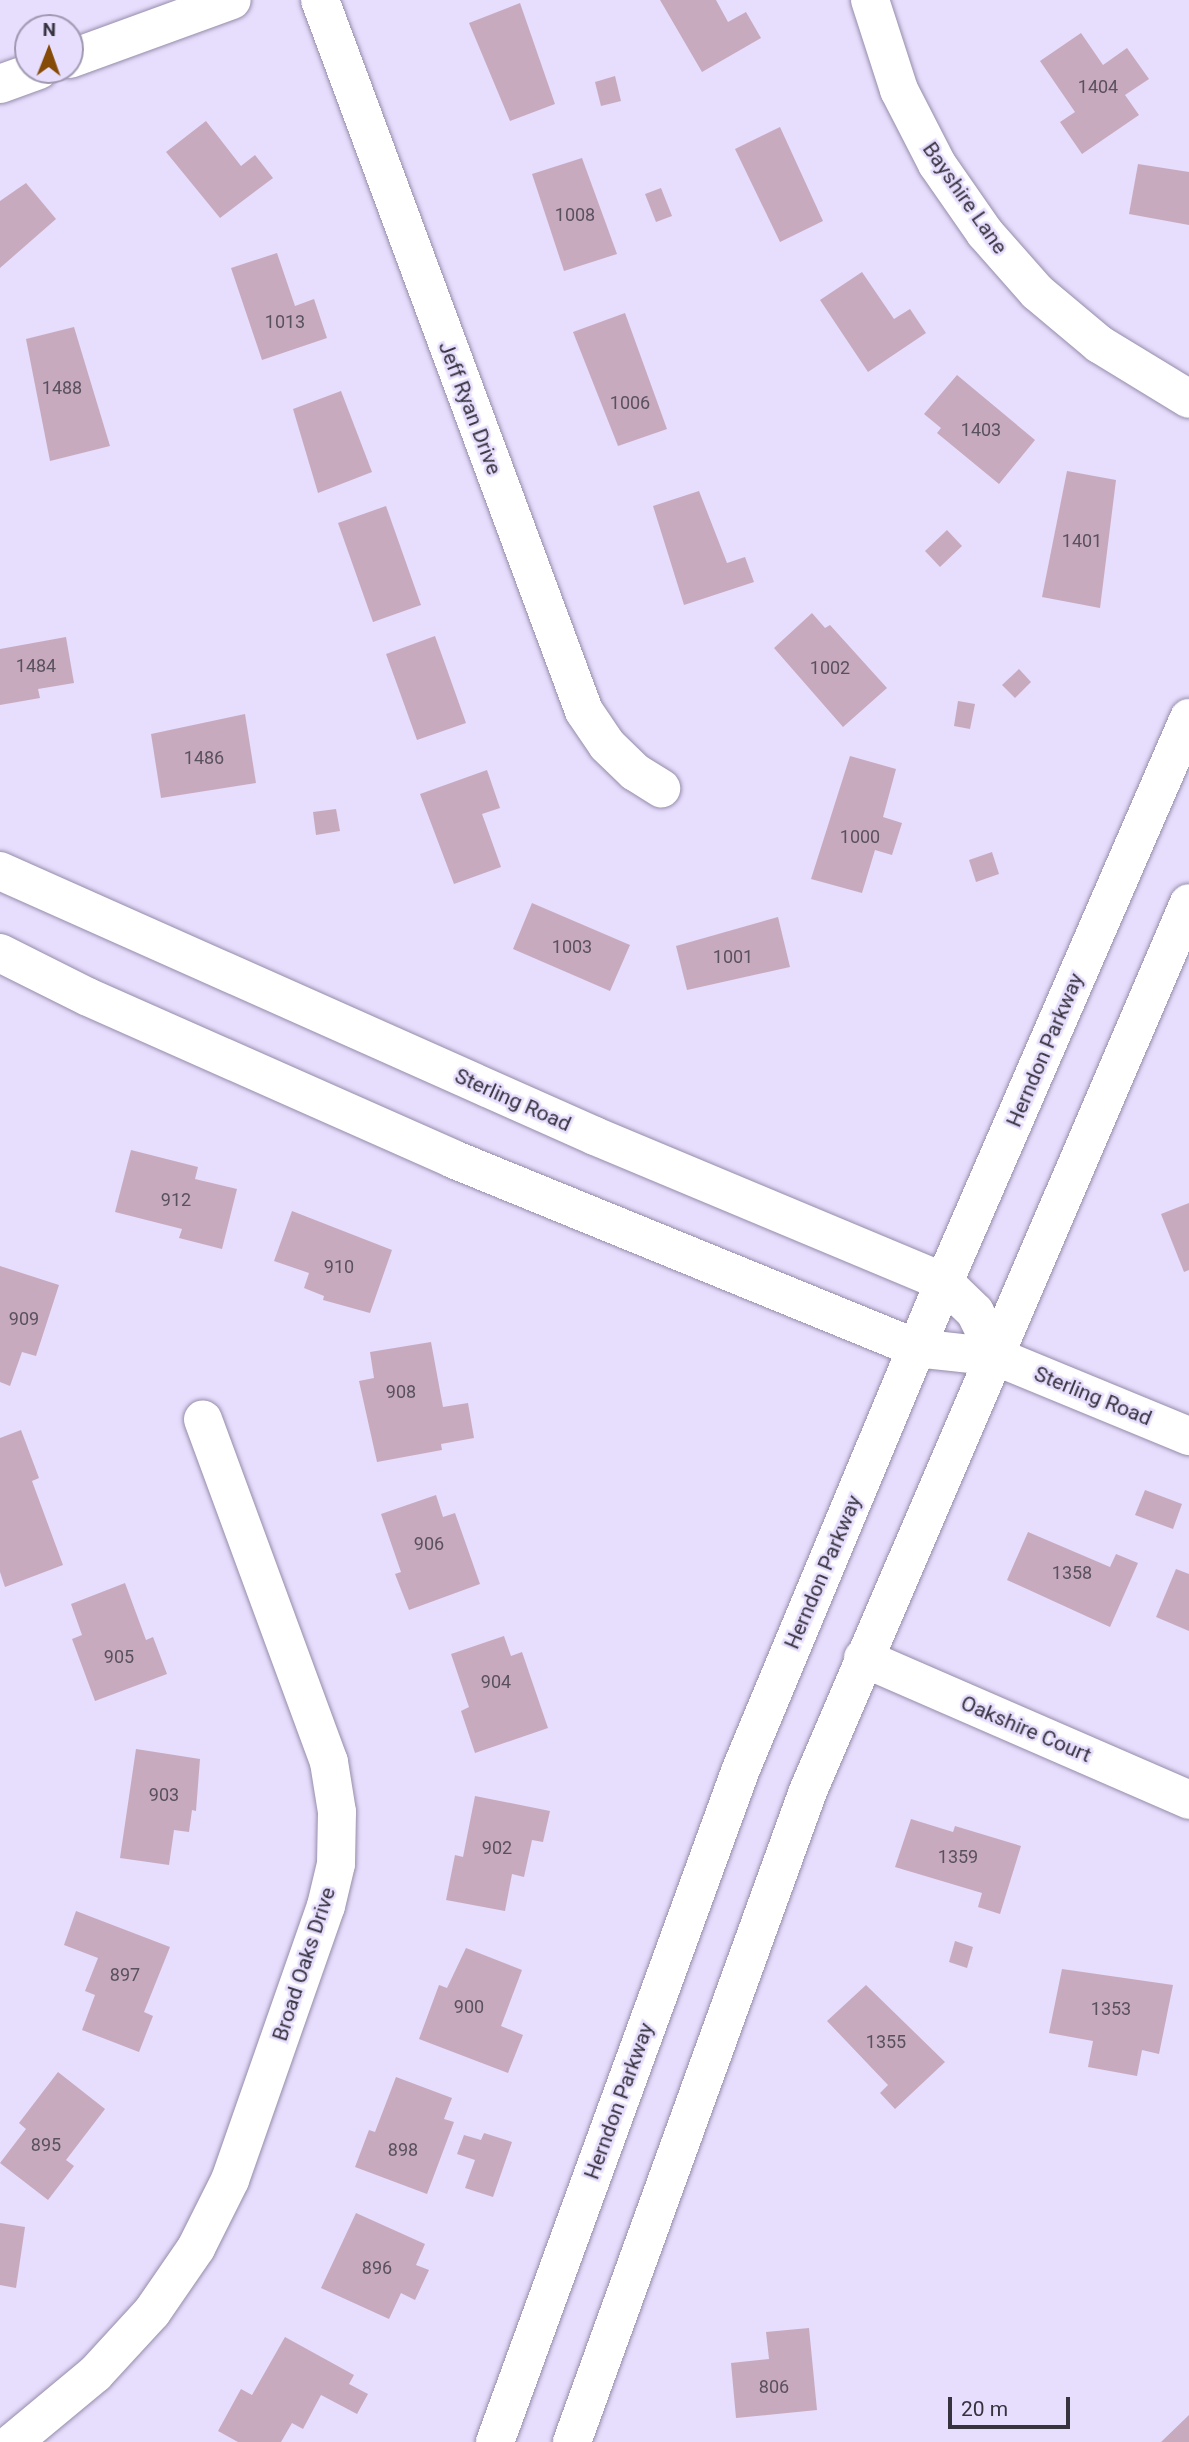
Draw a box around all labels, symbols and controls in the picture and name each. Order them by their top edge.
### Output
north arrow [14,14,84,84]
text: N [42,18,56,41]
house number: 1404 [1078,76,1118,98]
street label: Bayshire Lane [917,137,1013,259]
house number: 1008 [555,204,595,226]
house number: 1013 [265,311,305,333]
street label: Jeff Ryan Drive [433,338,507,478]
house number: 1488 [42,377,82,399]
house number: 1006 [610,392,650,414]
house number: 1403 [961,419,1001,441]
house number: 1401 [1062,530,1102,552]
house number: 1484 [16,655,56,677]
house number: 1002 [810,657,850,679]
house number: 1486 [184,747,224,769]
house number: 1000 [840,826,880,848]
house number: 1003 [552,936,592,958]
house number: 1001 [713,946,753,968]
street label: Herndon Parkway [1001,969,1089,1131]
street label: Sterling Road [451,1063,575,1137]
house number: 912 [161,1189,191,1211]
house number: 910 [324,1256,354,1278]
house number: 909 [9,1308,39,1330]
street label: Sterling Road [1031,1361,1155,1431]
house number: 908 [386,1381,416,1403]
street label: Herndon Parkway [779,1491,867,1653]
house number: 906 [414,1533,444,1555]
house number: 1358 [1052,1562,1092,1584]
house number: 905 [104,1646,134,1668]
house number: 904 [481,1671,511,1693]
street label: Oakshire Court [957,1690,1095,1768]
house number: 903 [149,1784,179,1806]
house number: 902 [482,1837,512,1859]
house number: 1359 [938,1846,978,1868]
street label: Broad Oaks Drive [267,1884,341,2044]
house number: 897 [110,1964,140,1986]
house number: 900 [454,1996,484,2018]
house number: 1353 [1091,1998,1131,2020]
street label: Herndon Parkway [579,2019,659,2183]
house number: 1355 [866,2031,906,2053]
house number: 895 [31,2134,61,2156]
house number: 898 [388,2139,418,2161]
house number: 896 [362,2257,392,2279]
house number: 806 [759,2376,789,2398]
scale bar [951,2382,1074,2426]
text: 20 m [961,2397,1008,2421]

